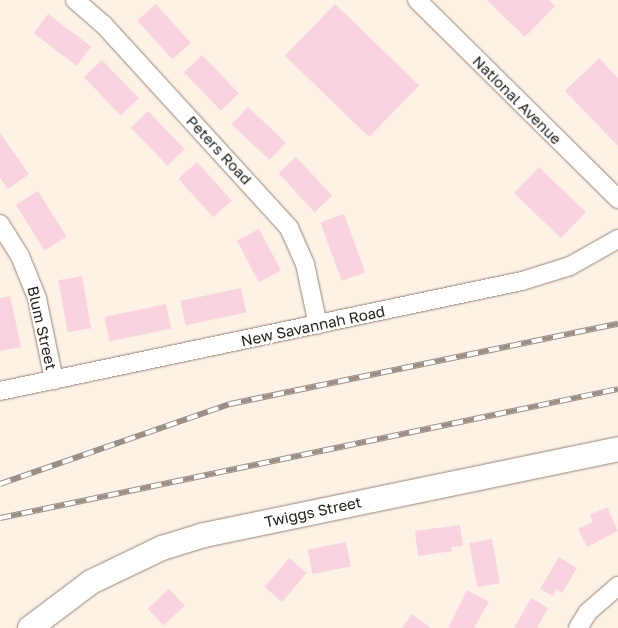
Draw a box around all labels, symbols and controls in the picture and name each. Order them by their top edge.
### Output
street label: National Avenue [469,52,565,148]
street label: Peters Road [183,112,255,188]
street label: Blum Street [24,284,60,372]
street label: New Savannah Road [239,302,387,350]
street label: Twiggs Street [263,493,363,531]

